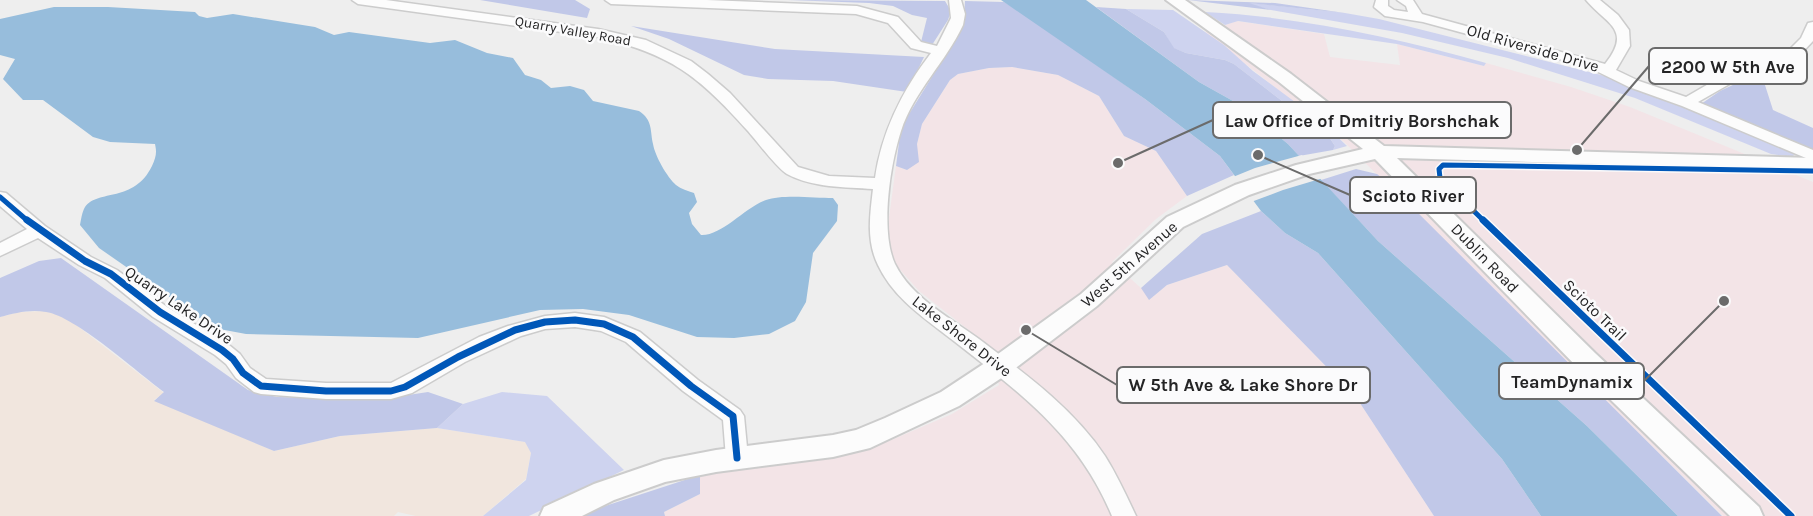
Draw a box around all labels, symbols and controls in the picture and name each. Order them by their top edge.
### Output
street label: Quarry Valley Road [514,12,632,50]
street label: Old Riverside Drive [1465,20,1601,76]
callout: 2200 W 5th Ave [1649,48,1807,84]
text: 2200 W 5th Ave [1661,56,1795,78]
callout: Law Office of Dmitriy Borshchak [1213,102,1511,138]
text: Law Office of Dmitriy Borshchak [1225,110,1500,132]
callout: Scioto River [1350,177,1476,213]
text: Scioto River [1362,185,1464,207]
street label: West 5th Avenue [1077,217,1181,311]
street label: Dublin Road [1447,219,1523,297]
street label: Quarry Lake Drive [121,262,237,348]
street label: Scioto Trail [1559,275,1631,345]
street label: Lake Shore Drive [909,291,1015,381]
callout: TeamDynamix [1499,363,1644,399]
callout: W 5th Ave & Lake Shore Dr [1117,367,1370,403]
text: TeamDynamix [1511,371,1633,393]
text: W 5th Ave & Lake Shore Dr [1129,374,1357,396]

